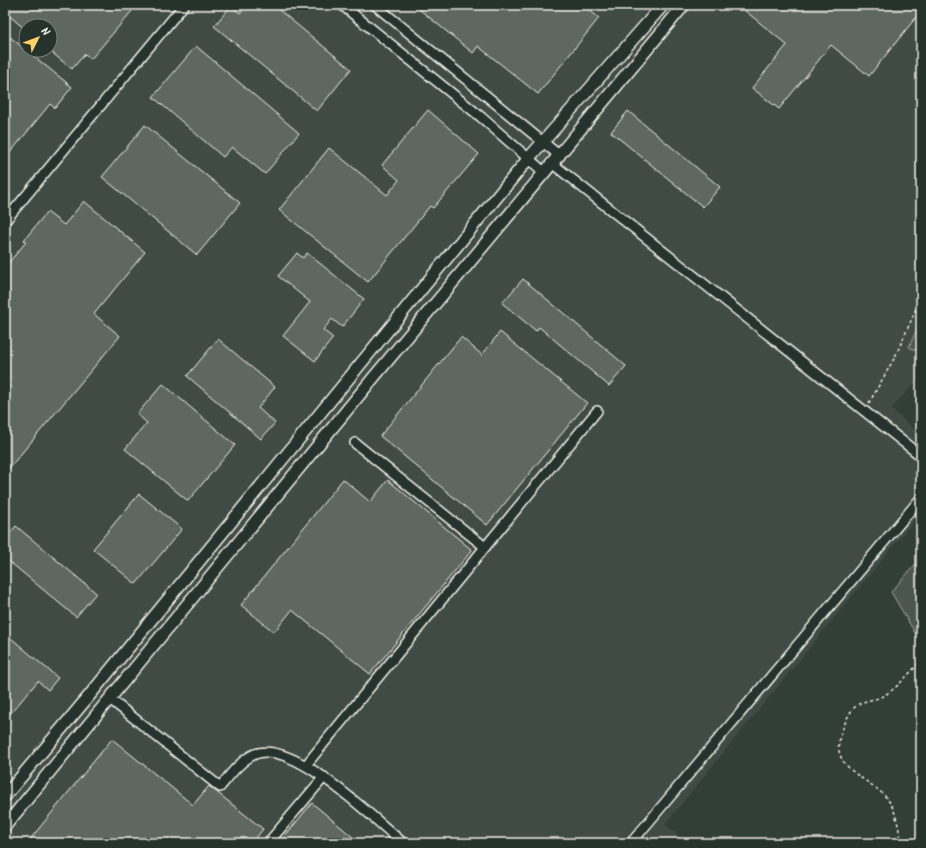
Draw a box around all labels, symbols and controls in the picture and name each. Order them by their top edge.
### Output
north arrow [18,18,58,58]
text: N [36,23,54,41]

